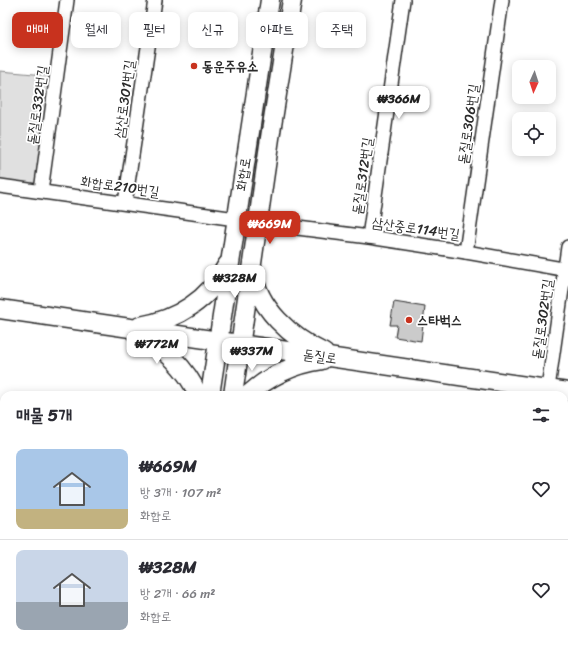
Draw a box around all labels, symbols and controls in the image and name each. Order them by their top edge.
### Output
chip: 매매 [12,12,63,48]
chip: 월세 [71,12,121,48]
chip: 필터 [129,12,180,48]
chip: 신규 [188,12,238,48]
chip: 아파트 [246,12,308,48]
chip: 주택 [316,12,366,48]
place label: 동운주유소 [202,54,258,79]
street label: 삼산로301번길 [107,58,142,140]
north arrow [512,60,556,104]
map controls [512,60,556,156]
marker: 동운주유소 [189,61,199,71]
street label: 돋질로332번길 [20,63,56,146]
street label: 돋질로306번길 [450,82,487,166]
pin: ₩366M [371,86,427,120]
text: ₩366M [378,87,420,110]
button: locate [512,112,556,156]
street label: 돋질로312번길 [345,135,380,216]
street label: 화합로 [229,155,258,193]
street label: 화합로210번길 [79,169,162,204]
street label: 삼산중로114번길 [370,210,462,247]
pin: ₩669M [242,211,298,245]
text: ₩669M [248,212,292,235]
pin: ₩328M [207,265,263,299]
text: ₩328M [213,266,257,289]
street label: 돋질로302번길 [524,277,561,361]
place label: 스타벅스 [417,308,462,333]
marker: 스타벅스 [404,315,414,325]
pin: ₩772M [129,331,185,365]
text: ₩772M [136,332,178,355]
pin: ₩337M [224,338,280,372]
text: ₩337M [231,339,273,362]
street label: 돋질로 [301,342,338,371]
text: 매물 5개 [16,400,72,430]
icon: filters [530,404,552,426]
text: ₩669M [140,451,197,481]
icon: home [48,465,96,513]
icon: heart [530,478,552,500]
text: 방 3개 · 107 m² [140,481,221,504]
text: 화합로 [140,504,171,527]
text: ₩328M [140,552,196,582]
icon: home [48,566,96,614]
icon: heart [530,579,552,601]
text: 방 2개 · 66 m² [140,582,215,605]
text: 화합로 [140,605,171,628]

